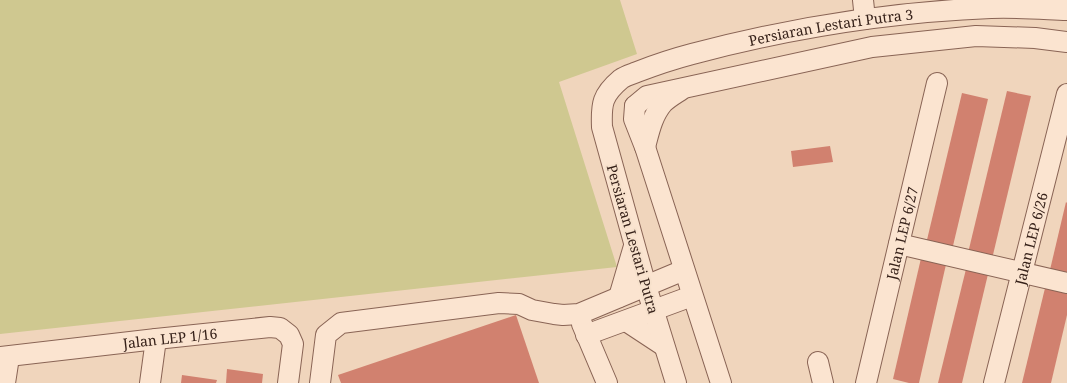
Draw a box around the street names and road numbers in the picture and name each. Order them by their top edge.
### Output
street label: Persiaran Lestari Putra 3 [747,4,914,49]
street label: Persiaran Lestari Putra [603,162,663,316]
street label: Jalan LEP 6/27 [881,185,922,282]
street label: Jalan LEP 6/26 [1009,190,1051,288]
street label: Jalan LEP 1/16 [121,323,218,352]

